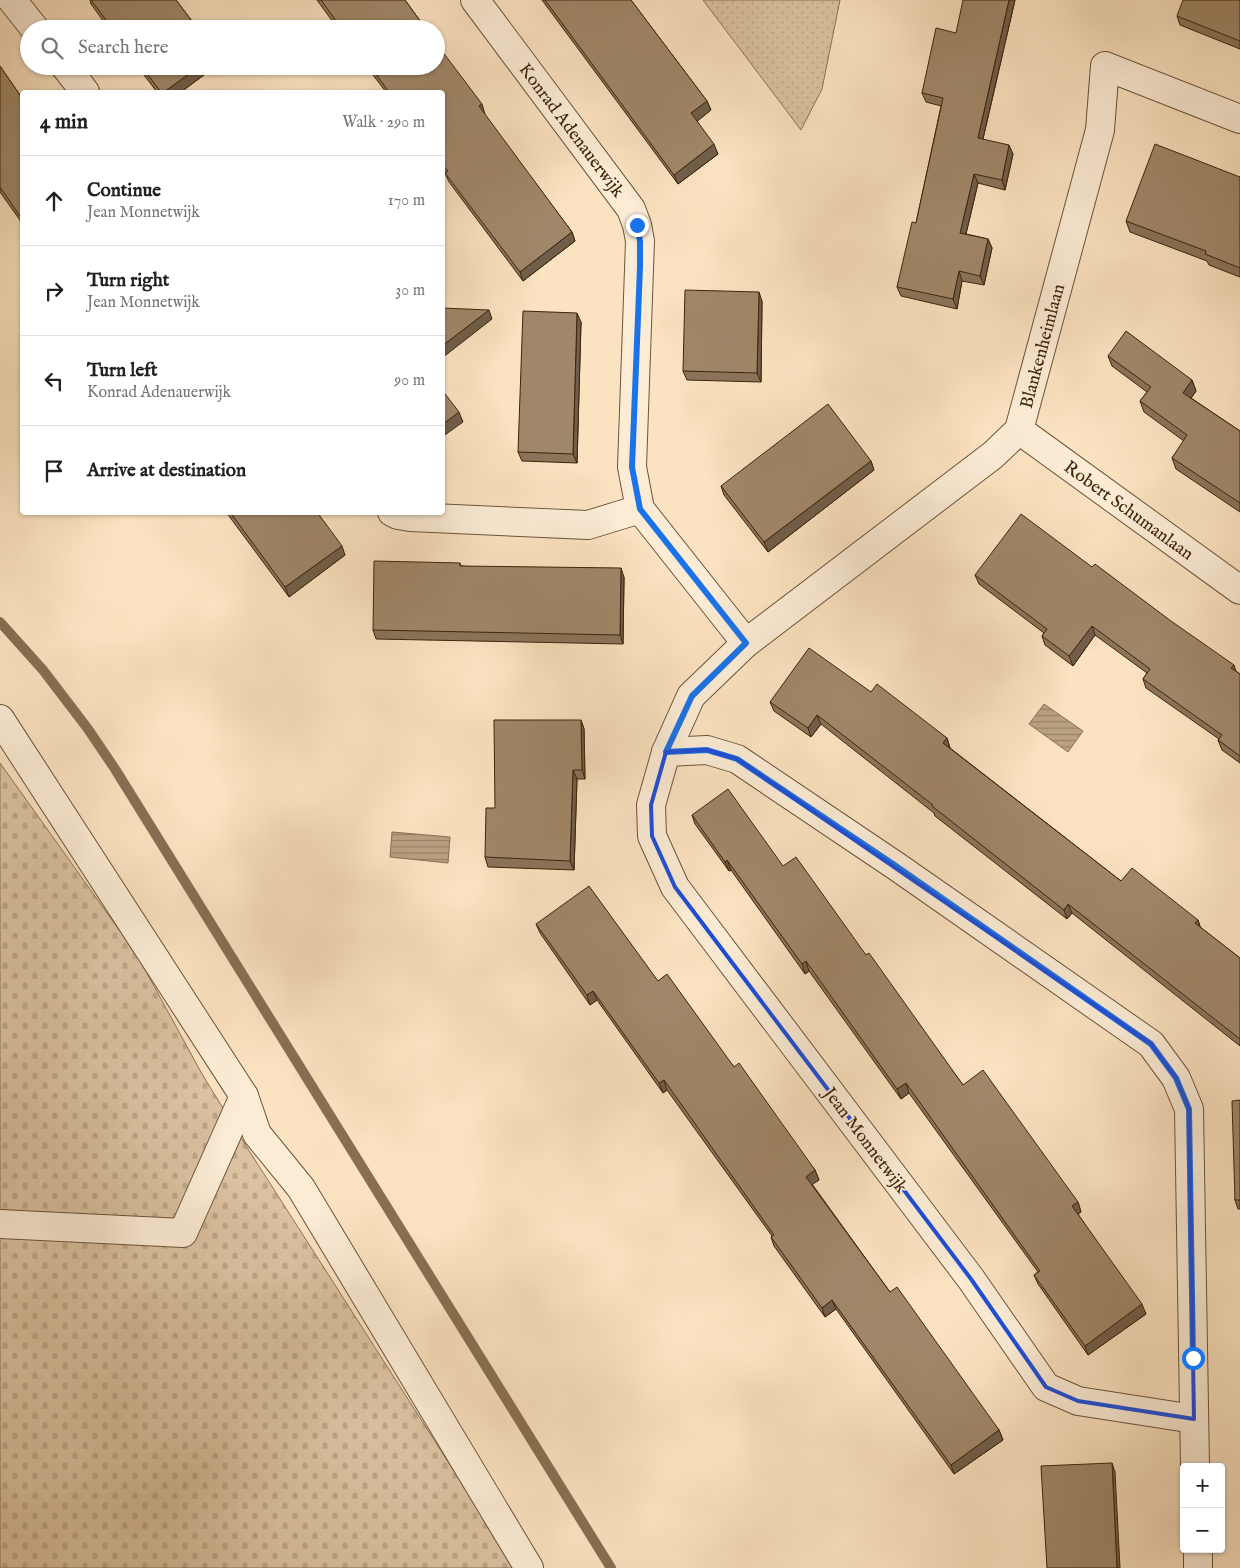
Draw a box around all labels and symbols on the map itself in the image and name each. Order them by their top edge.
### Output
street label: Konrad Adenauerwijk [513,59,629,203]
route end [626,214,649,237]
street label: Blankenheimlaan [1016,281,1071,411]
street label: Robert Schumanlaan [1059,456,1198,566]
street label: Jean Monnetwijk [816,1082,912,1199]
route start [1182,1347,1205,1370]

